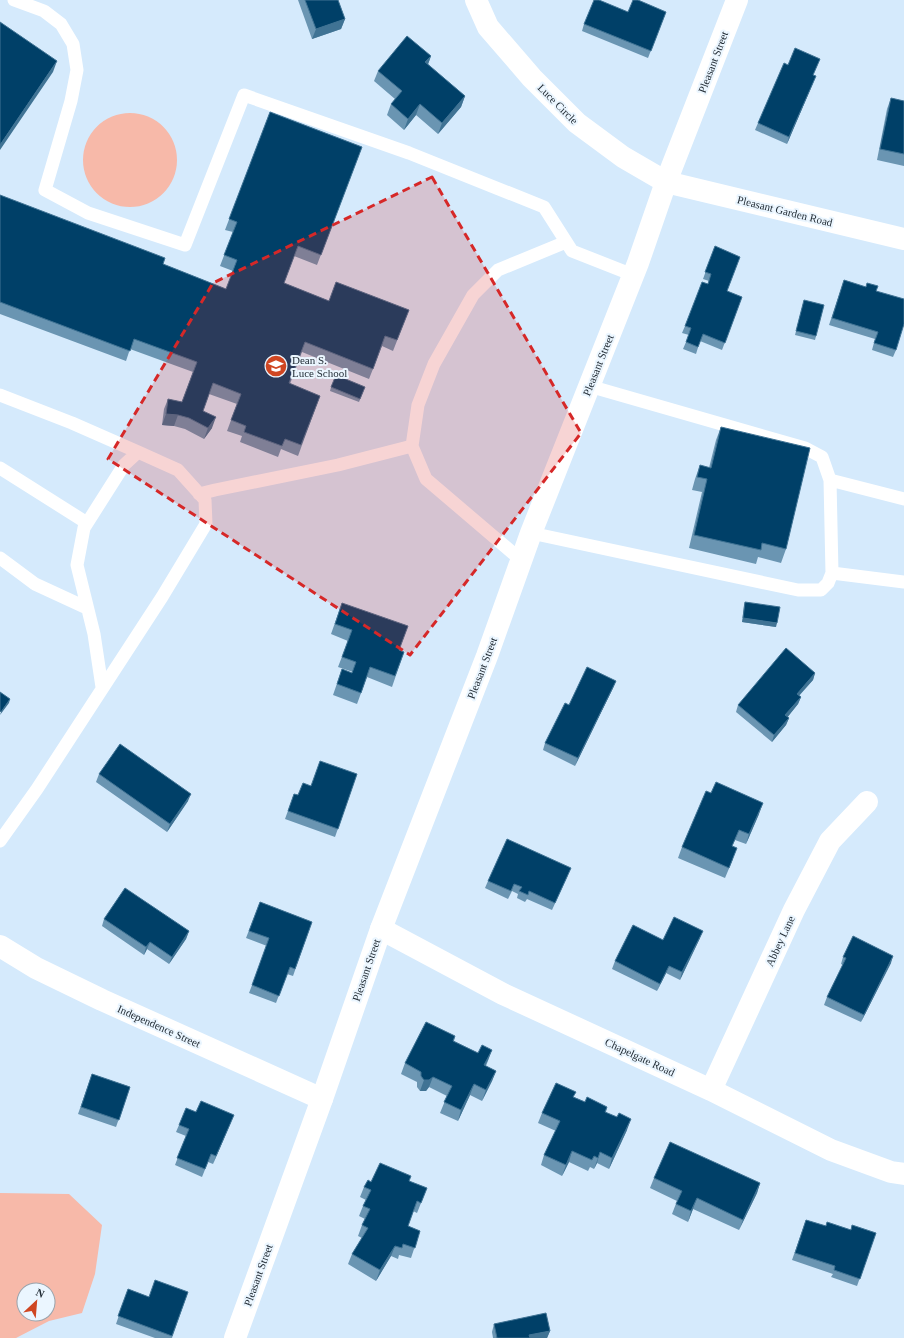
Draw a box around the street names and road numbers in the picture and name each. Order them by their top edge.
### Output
street label: Pleasant Street [696,29,730,95]
street label: Luce Circle [536,82,581,127]
street label: Pleasant Garden Road [736,193,834,229]
street label: Pleasant Street [580,333,616,397]
street label: Pleasant Street [465,635,499,701]
street label: Abbey Lane [763,914,797,968]
street label: Pleasant Street [350,937,382,1003]
street label: Independence Street [116,1002,202,1050]
street label: Chapelgate Road [603,1036,677,1079]
street label: Pleasant Street [241,1242,275,1308]

